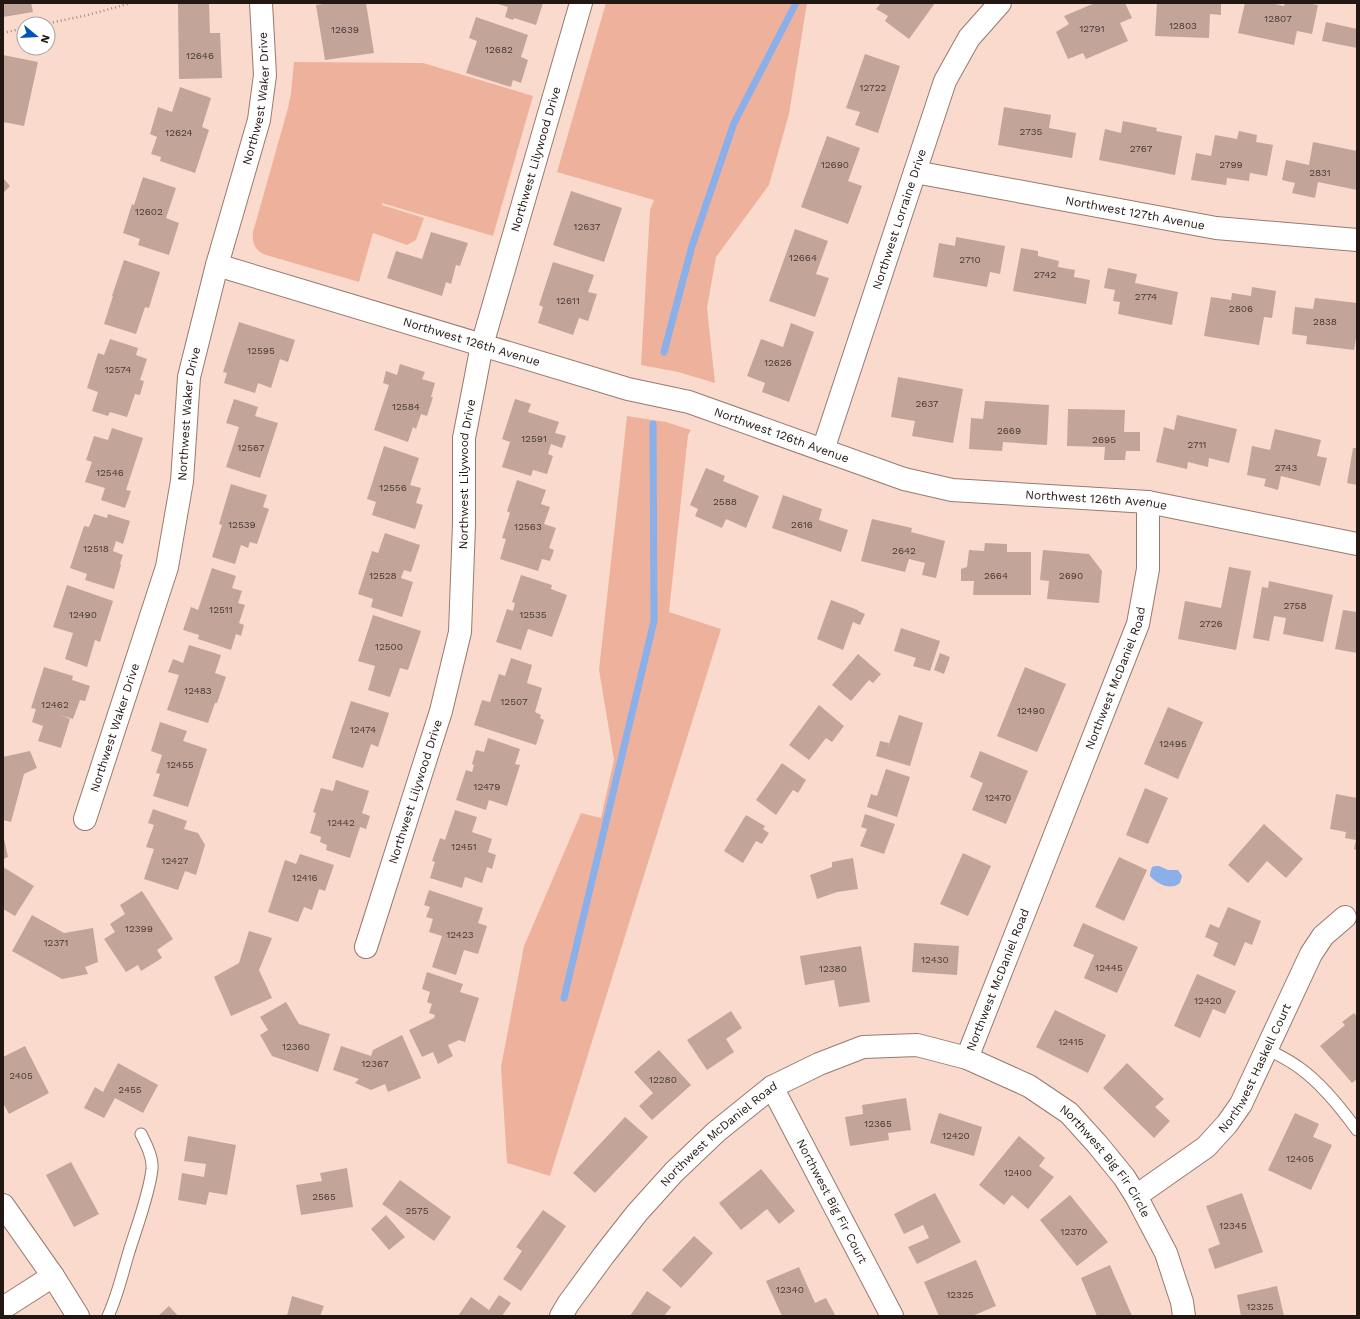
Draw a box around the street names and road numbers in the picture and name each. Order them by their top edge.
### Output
street label: Northwest Waker Drive [239,32,272,166]
street label: Northwest Lilywood Drive [508,85,563,234]
street label: Northwest Lorraine Drive [870,147,929,291]
street label: Northwest 127th Avenue [1064,193,1206,233]
street label: Northwest 126th Avenue [401,315,542,369]
street label: Northwest Waker Drive [175,345,203,481]
street label: Northwest Lilywood Drive [456,398,478,550]
street label: Northwest 126th Avenue [712,405,851,466]
street label: Northwest 126th Avenue [1025,488,1169,513]
street label: Northwest McDaniel Road [1082,606,1148,752]
street label: Northwest Waker Drive [87,661,142,794]
street label: Northwest Lilywood Drive [386,718,445,866]
street label: Northwest McDaniel Road [963,907,1032,1053]
street label: Northwest Haskell Court [1215,1001,1294,1136]
street label: Northwest McDaniel Road [657,1079,779,1189]
street label: Northwest Big Fir Circle [1057,1102,1153,1220]
street label: Northwest Big Fir Court [794,1137,870,1266]

